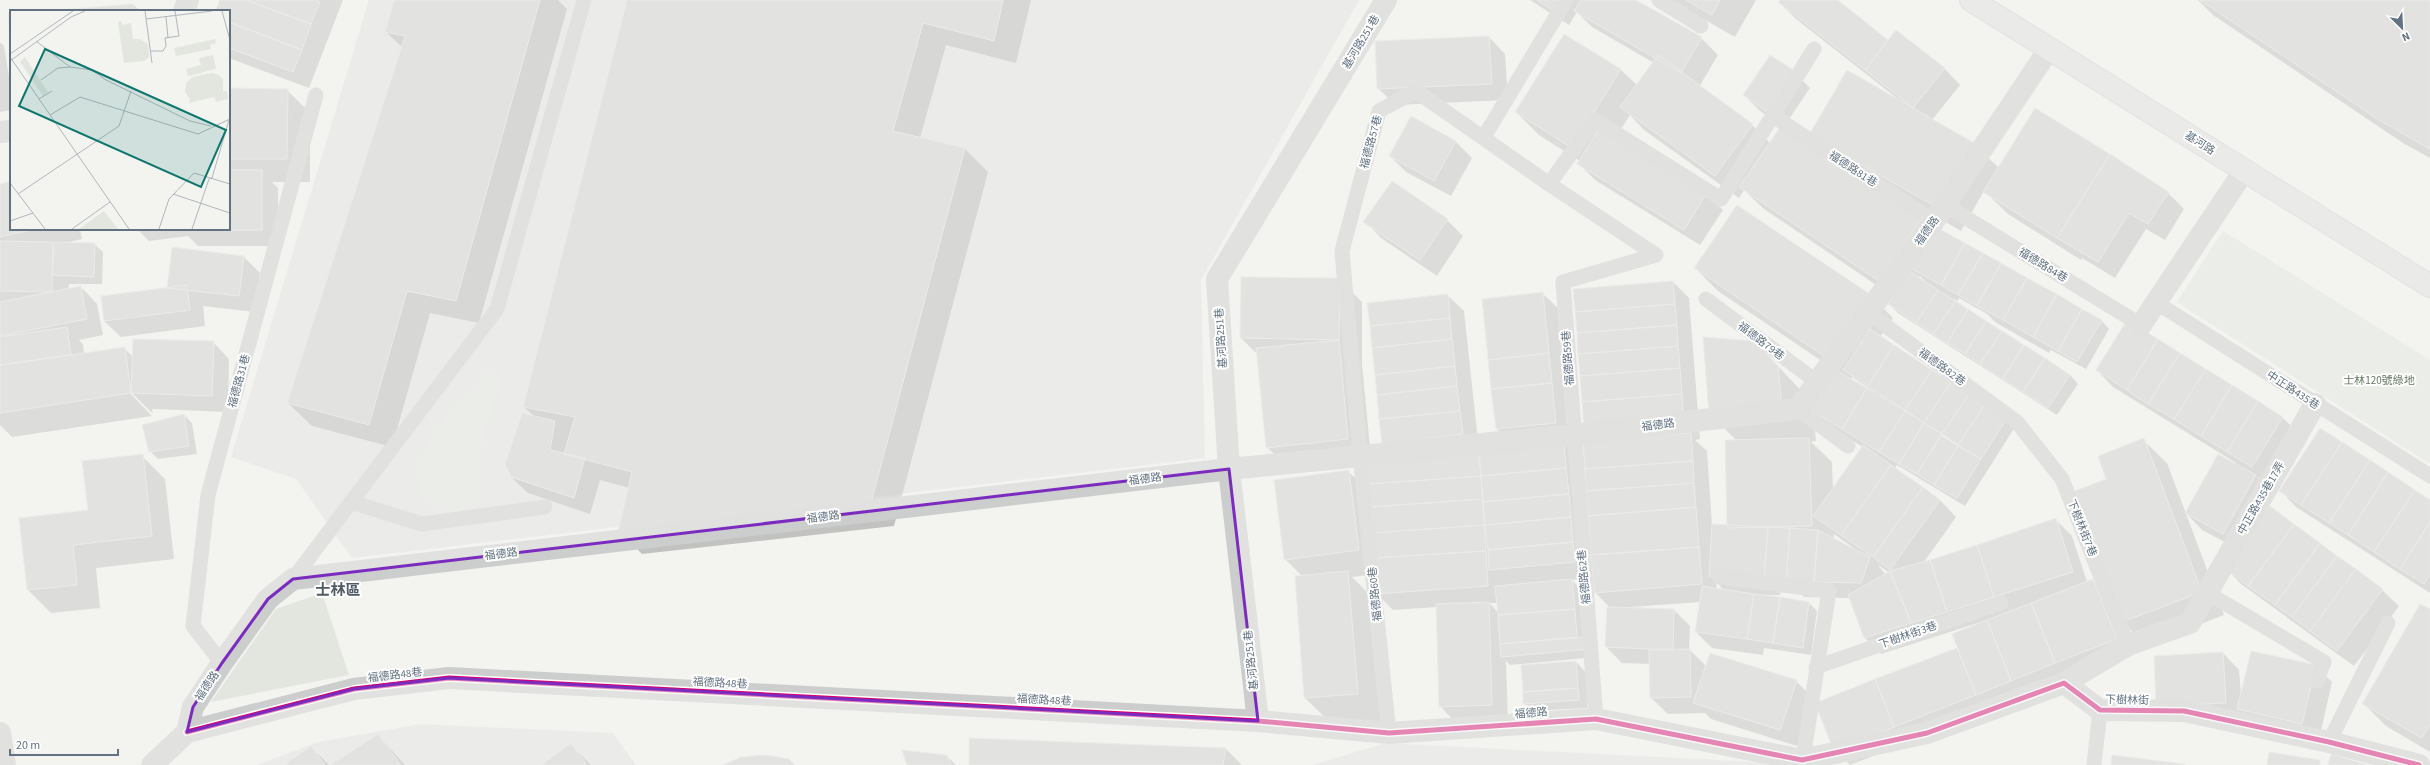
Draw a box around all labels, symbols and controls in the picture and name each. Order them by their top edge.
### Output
north arrow [2382,8,2422,48]
inset map [10,10,230,230]
street label: 基河路251巷 [1339,12,1383,72]
text: N [2399,28,2412,45]
street label: 福德路57巷 [1357,114,1385,170]
street label: 基河路 [2182,128,2218,158]
street label: 福德路81巷 [1826,148,1880,190]
street label: 福德路 [1911,213,1943,249]
street label: 福德路84巷 [2016,244,2070,286]
street label: 基河路251巷 [1211,307,1231,369]
street label: 福德路79巷 [1735,318,1787,364]
street label: 福德路59巷 [1559,330,1577,386]
street label: 福德路82巷 [1915,345,1969,389]
street label: 福德路31巷 [225,353,253,409]
street label: 中正路435巷 [2264,367,2322,413]
park label: 士林120號綠地 [2343,373,2415,388]
street label: 福德路 [1641,416,1675,434]
street label: 中正路435巷17弄 [2234,459,2288,537]
street label: 福德路 [1128,470,1162,488]
street label: 下樹林街7巷 [2064,497,2100,559]
street label: 福德路 [806,508,840,526]
street label: 福德路 [484,545,518,563]
street label: 福德路62巷 [1574,549,1594,605]
street label: 福德路60巷 [1365,566,1385,622]
district label: 士林區 [315,580,361,601]
street label: 下樹林街3巷 [1877,618,1939,652]
street label: 基河路251巷 [1240,629,1262,691]
street label: 福德路48巷 [367,664,423,686]
street label: 福德路 [192,668,222,704]
street label: 福德路48巷 [692,674,748,692]
street label: 福德路48巷 [1016,691,1072,709]
street label: 下樹林街 [2105,692,2149,708]
street label: 福德路 [1514,704,1548,722]
scale bar [10,731,118,757]
text: 20 m [16,737,40,754]

